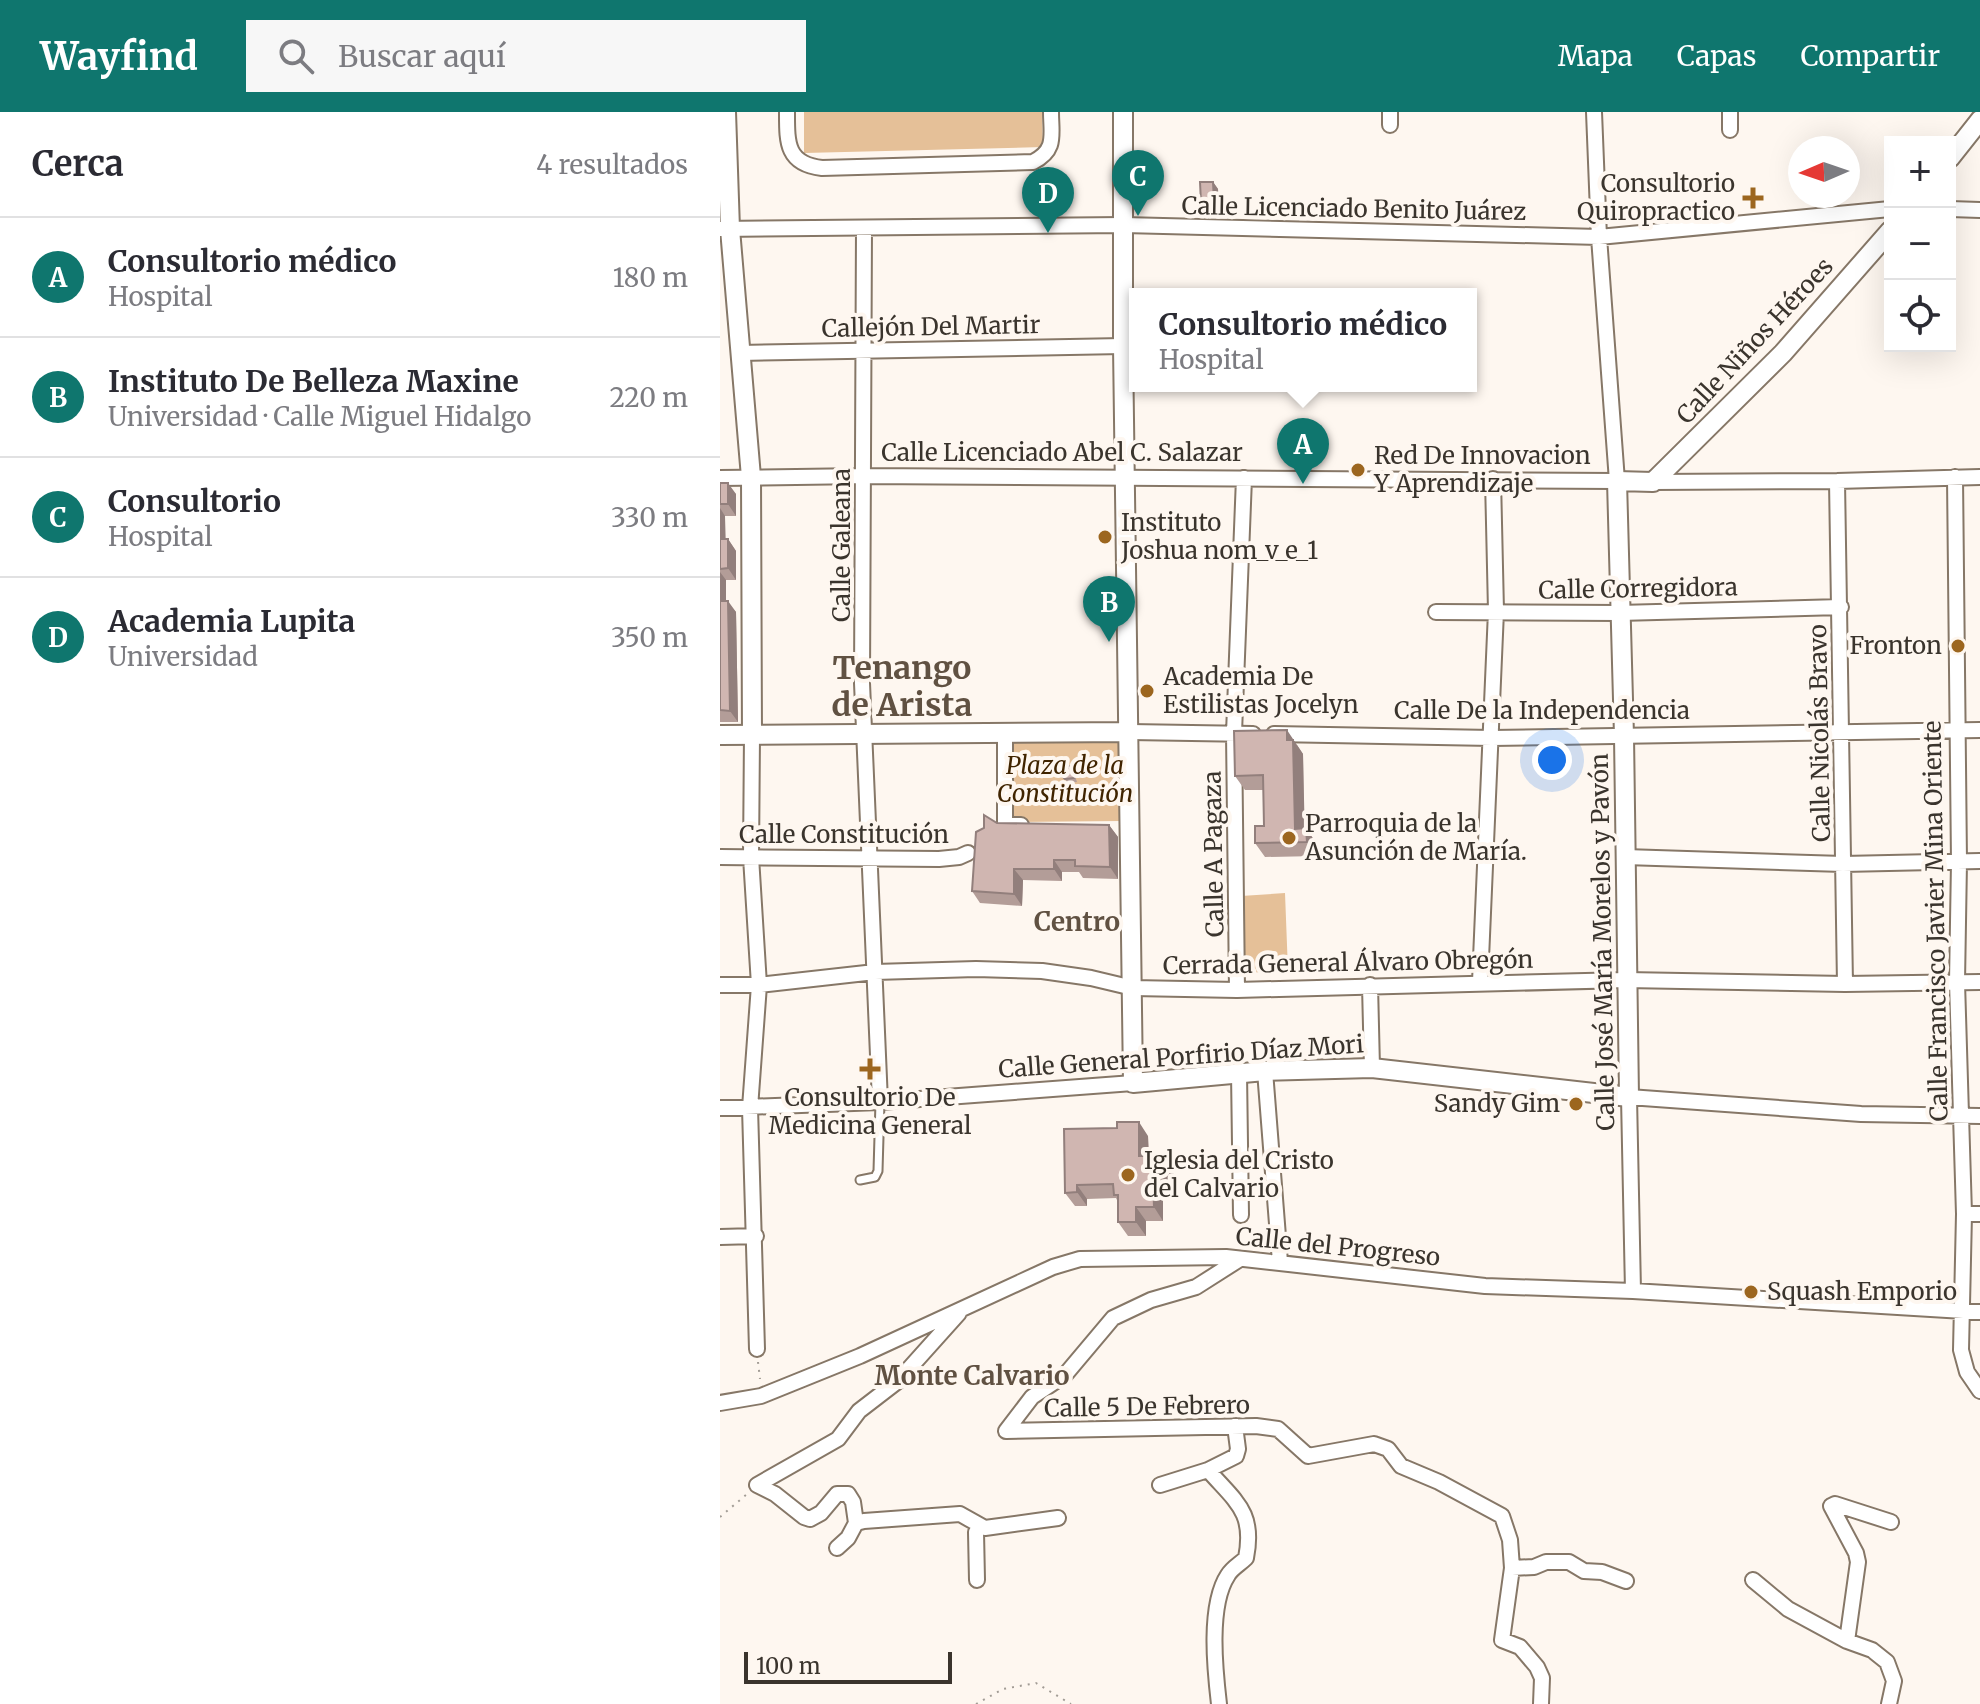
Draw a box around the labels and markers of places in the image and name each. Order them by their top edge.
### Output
pin: C [1112,150,1164,216]
pin: D [1022,167,1074,233]
place label: Consultorio Quiropractico [1577,168,1735,227]
marker: Consultorio Quiropractico [1742,187,1764,209]
pin: A [1277,418,1329,484]
place label: Red De Innovacion Y Aprendizaje [1373,440,1591,499]
marker: Red De Innovacion Y Aprendizaje [1349,461,1367,479]
place label: Instituto Joshua nom_v_e_1 [1120,507,1318,566]
marker: Instituto Joshua nom_v_e_1 [1096,528,1114,546]
pin: B [1083,576,1135,642]
place label: Fronton [1850,630,1942,661]
marker: Fronton [1949,637,1967,655]
place label: Academia De Estilistas Jocelyn [1162,661,1359,720]
marker: Academia De Estilistas Jocelyn [1138,682,1156,700]
place label: Parroquia de la Asunción de María. [1304,808,1527,867]
marker: Parroquia de la Asunción de María. [1280,829,1298,847]
marker: Consultorio De Medicina General [859,1058,881,1080]
place label: Consultorio De Medicina General [769,1082,971,1141]
place label: Sandy Gim [1434,1088,1560,1119]
marker: Sandy Gim [1567,1095,1585,1113]
place label: Iglesia del Cristo del Calvario [1144,1145,1334,1204]
marker: Iglesia del Cristo del Calvario [1119,1166,1137,1184]
place label: Squash Emporio [1767,1276,1957,1307]
marker: Squash Emporio [1742,1283,1760,1301]

